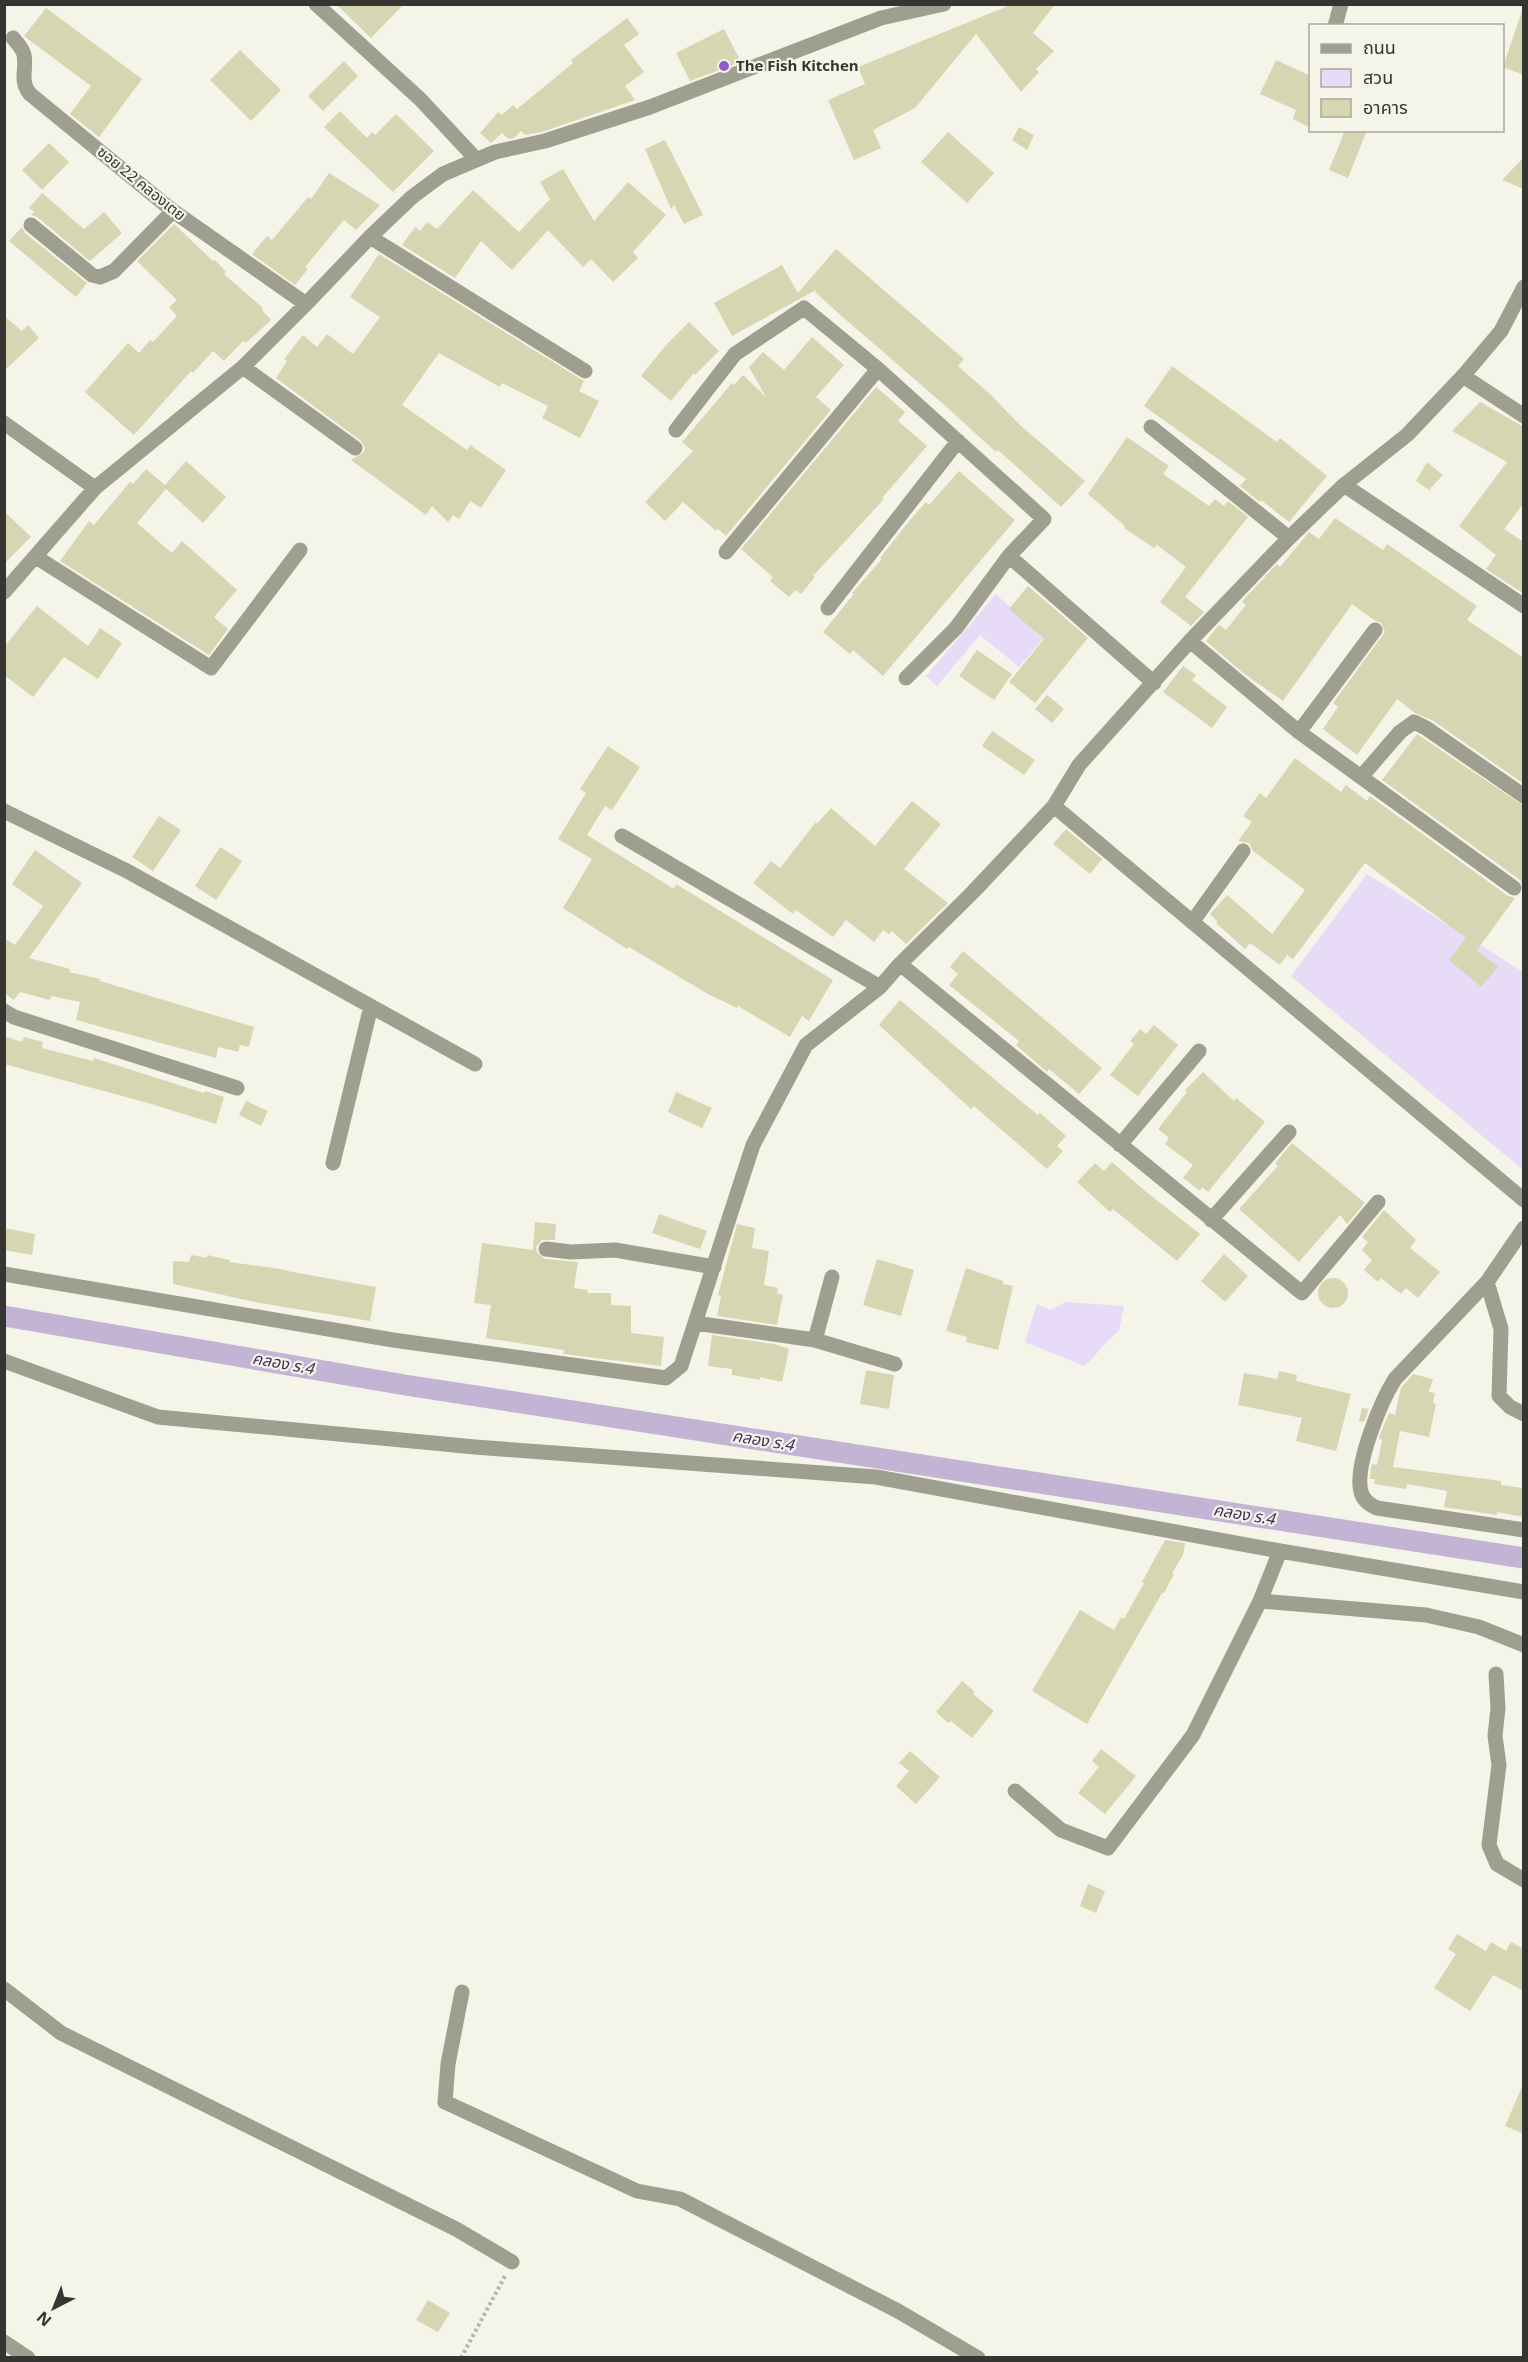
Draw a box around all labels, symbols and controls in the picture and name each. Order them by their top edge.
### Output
legend [1309,24,1504,132]
text: ถนน [1363,35,1396,62]
place label: The Fish Kitchen [736,55,859,78]
marker: The Fish Kitchen [717,59,731,73]
text: สวน [1363,65,1393,92]
text: อาคาร [1363,95,1408,122]
street label: ซอย 22 คลองเตย [92,141,190,227]
water label: คลอง ร.4 [250,1347,317,1382]
water label: คลอง ร.4 [730,1424,797,1458]
water label: คลอง ร.4 [1211,1498,1278,1532]
north arrow [24,2278,84,2338]
text: N [32,2305,57,2332]

